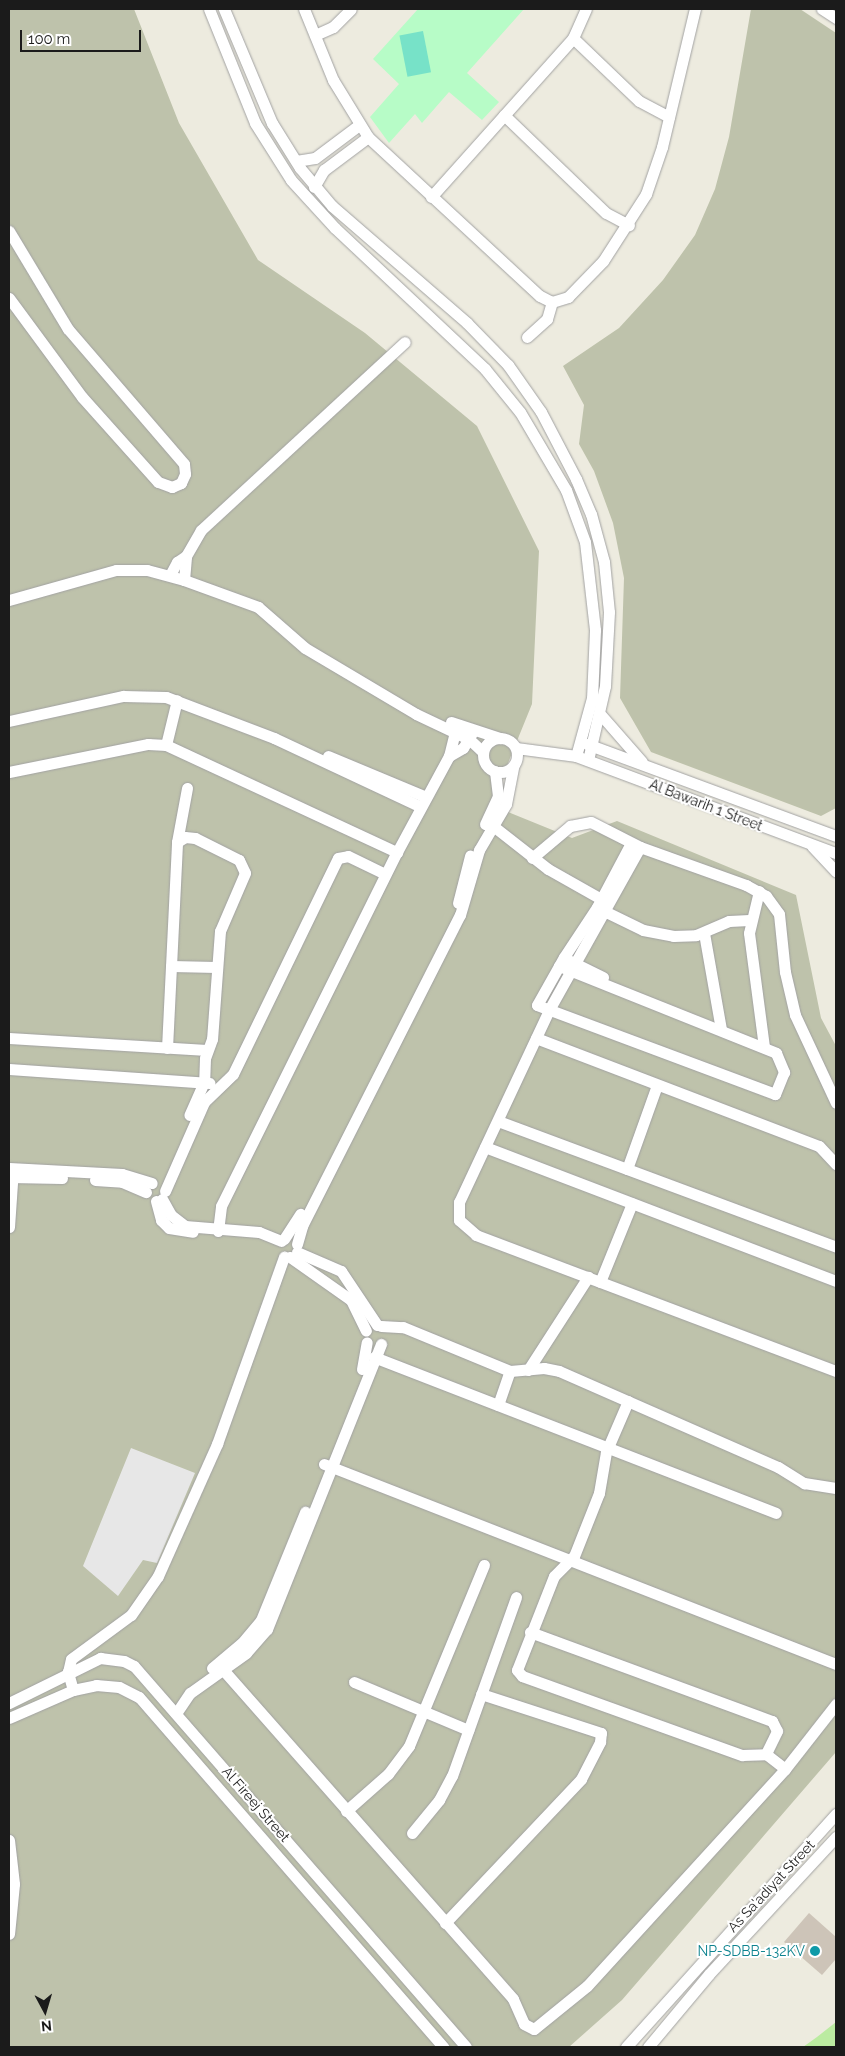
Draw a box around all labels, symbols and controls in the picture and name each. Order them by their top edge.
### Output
scale bar [22,20,144,52]
text: 100 m [28,30,70,48]
street label: Al Bawarih 1 Street [647,776,765,834]
street label: Al Fireej Street [219,1763,293,1845]
street label: As Sa'adiyat Street [724,1836,818,1936]
place label: NP-SDBB-132KV [697,1943,805,1959]
marker: NP-SDBB-132KV [809,1945,821,1957]
north arrow [20,1986,70,2036]
text: N [40,2017,53,2034]

